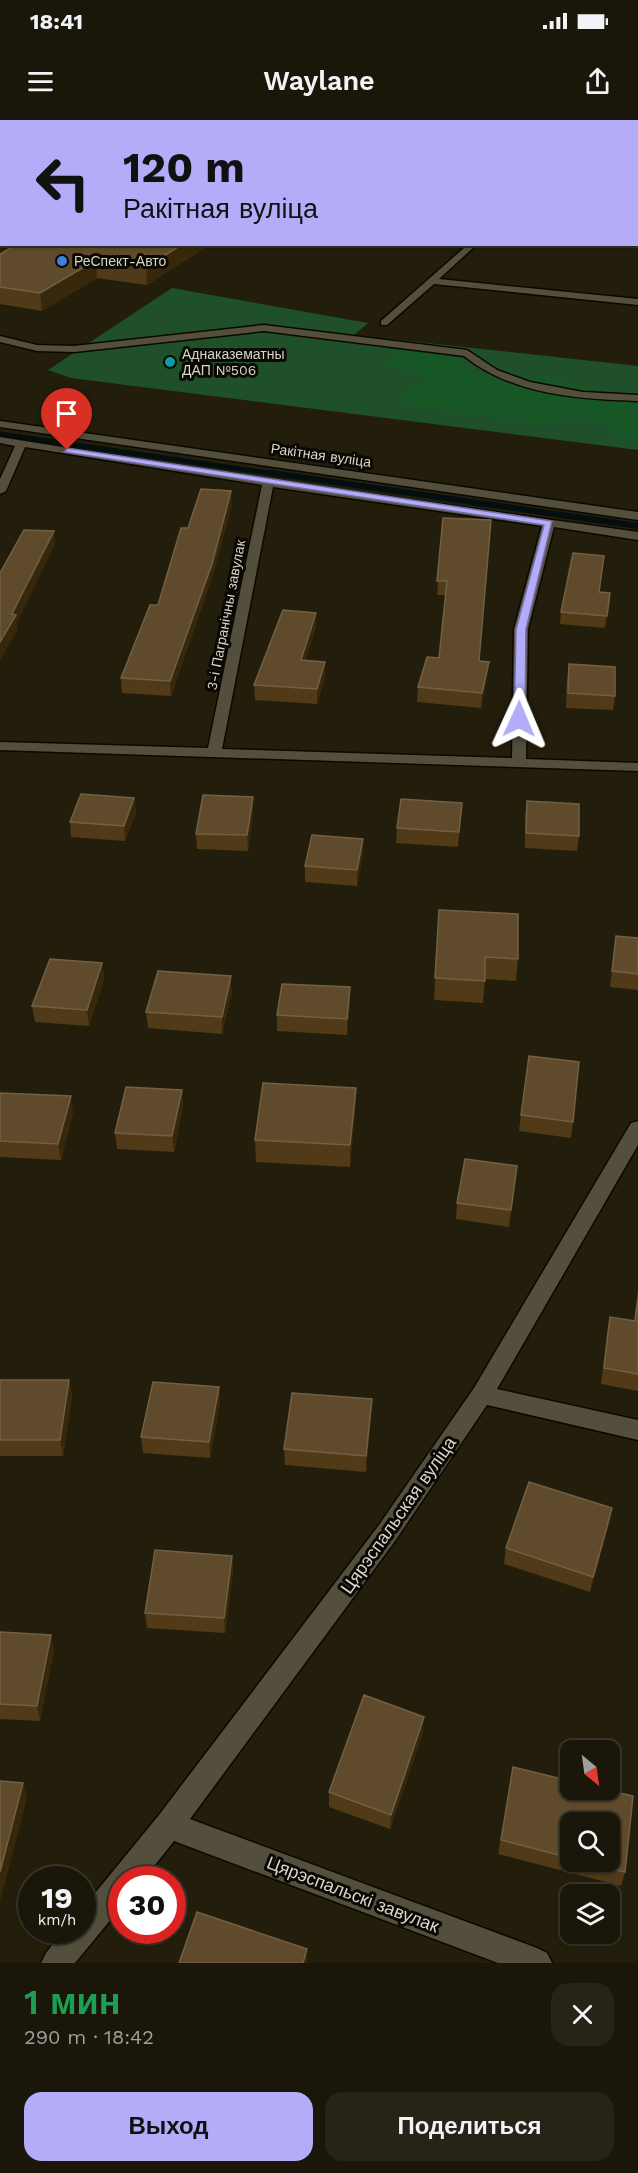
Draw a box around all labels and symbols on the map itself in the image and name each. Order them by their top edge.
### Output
place label: РеСпект-Авто [74,253,167,269]
marker: РеСпект-Авто [55,254,69,268]
place label: Аднаказематны ДАП №506 [182,346,284,378]
marker: Аднаказематны ДАП №506 [163,355,177,369]
pin [41,388,92,450]
street label: Ракітная вуліца [270,440,372,470]
street label: 3-і Пагранічны завулак [204,538,249,691]
position arrow [487,687,551,751]
street label: Цярэспальская вуліца [336,1432,461,1597]
north arrow [560,1740,620,1800]
street label: Цярэспальскі завулак [264,1852,442,1937]
speed limit sign: 30 [108,1866,186,1944]

